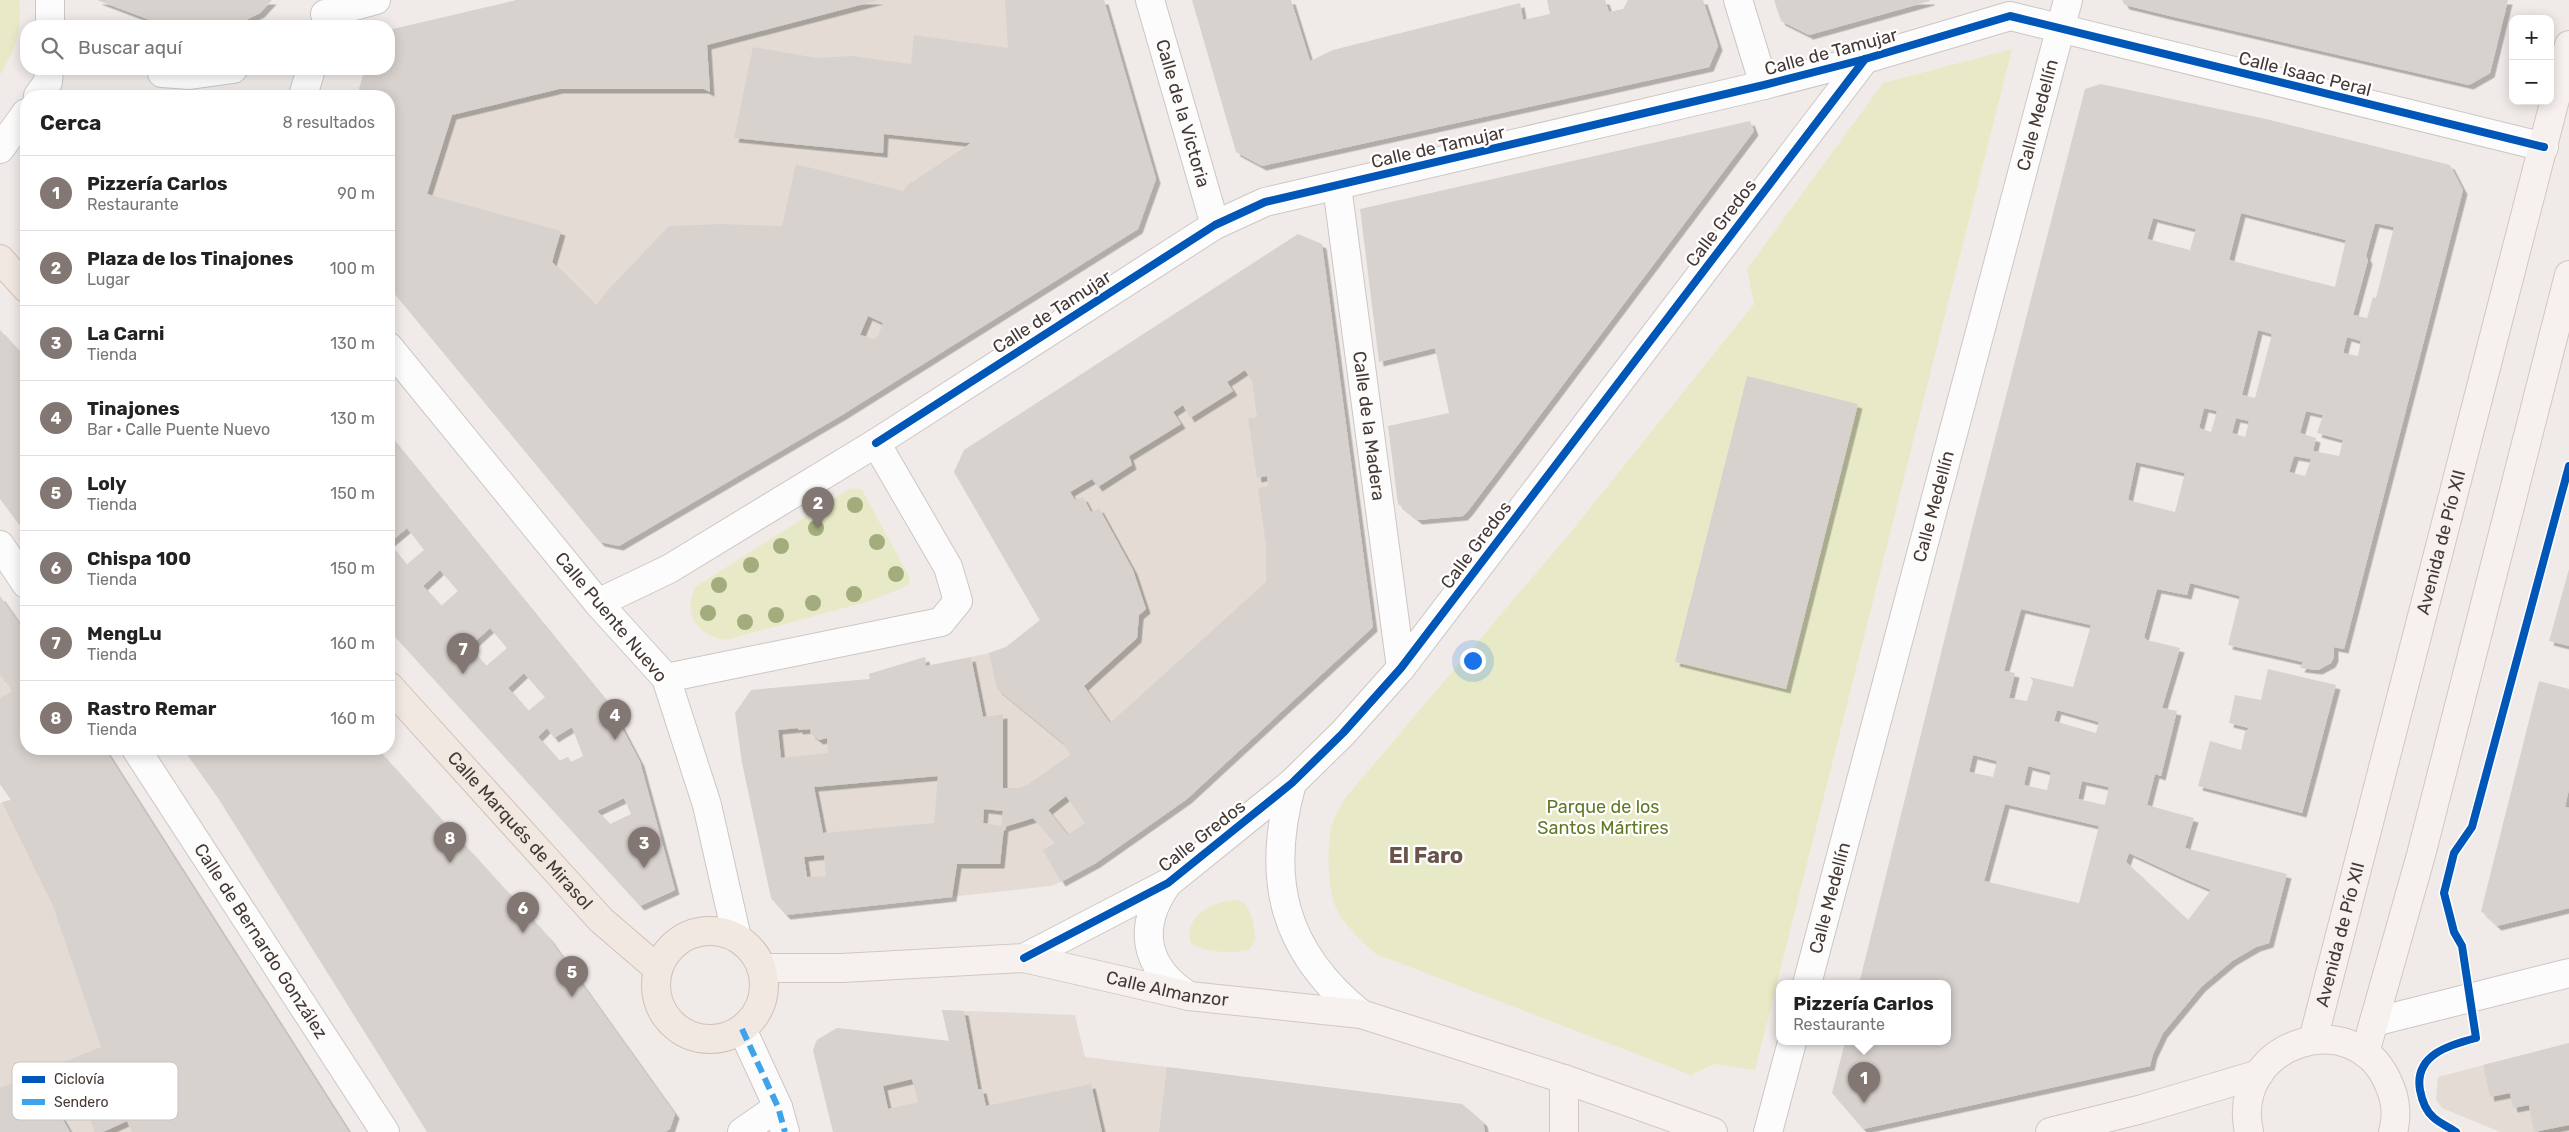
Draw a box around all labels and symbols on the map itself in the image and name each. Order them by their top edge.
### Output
street label: Calle de Tamujar [1762,24,1900,80]
street label: Calle de la Victoria [1151,37,1215,190]
street label: Calle Isaac Peral [2236,47,2374,101]
street label: Calle Medellín [2012,57,2063,173]
street label: Calle de Tamujar [1369,121,1507,173]
street label: Calle Gredos [1681,175,1761,271]
street label: Calle de Tamujar [989,265,1116,358]
street label: Calle de la Madera [1348,350,1390,502]
street label: Calle Medellín [1908,448,1959,565]
street label: Avenida de Pío XII [2412,467,2470,617]
pin: 2 [802,487,834,528]
street label: Calle Gredos [1436,497,1516,593]
street label: Calle Puente Nuevo [550,547,672,687]
pin: 7 [447,633,479,674]
your location [1460,648,1486,674]
pin: 4 [599,699,631,740]
street label: Calle Marqués de Mirasol [443,747,597,914]
street label: Calle Gredos [1154,795,1250,877]
park label: Parque de los Santos Mártires [1537,796,1669,839]
pin: 8 [434,822,466,863]
pin: 3 [628,827,660,868]
street label: Calle de Bernardo González [189,839,332,1043]
street label: Calle Medellín [1805,840,1855,956]
district label: El Faro [1389,842,1463,869]
street label: Avenida de Pío XII [2311,860,2369,1009]
pin: 6 [507,892,539,933]
pin: 5 [556,956,588,997]
street label: Calle Almanzor [1104,966,1230,1011]
legend [12,1062,178,1120]
pin: 1 [1848,1062,1880,1103]
text: Ciclovía [54,1071,105,1088]
text: Sendero [54,1094,108,1111]

